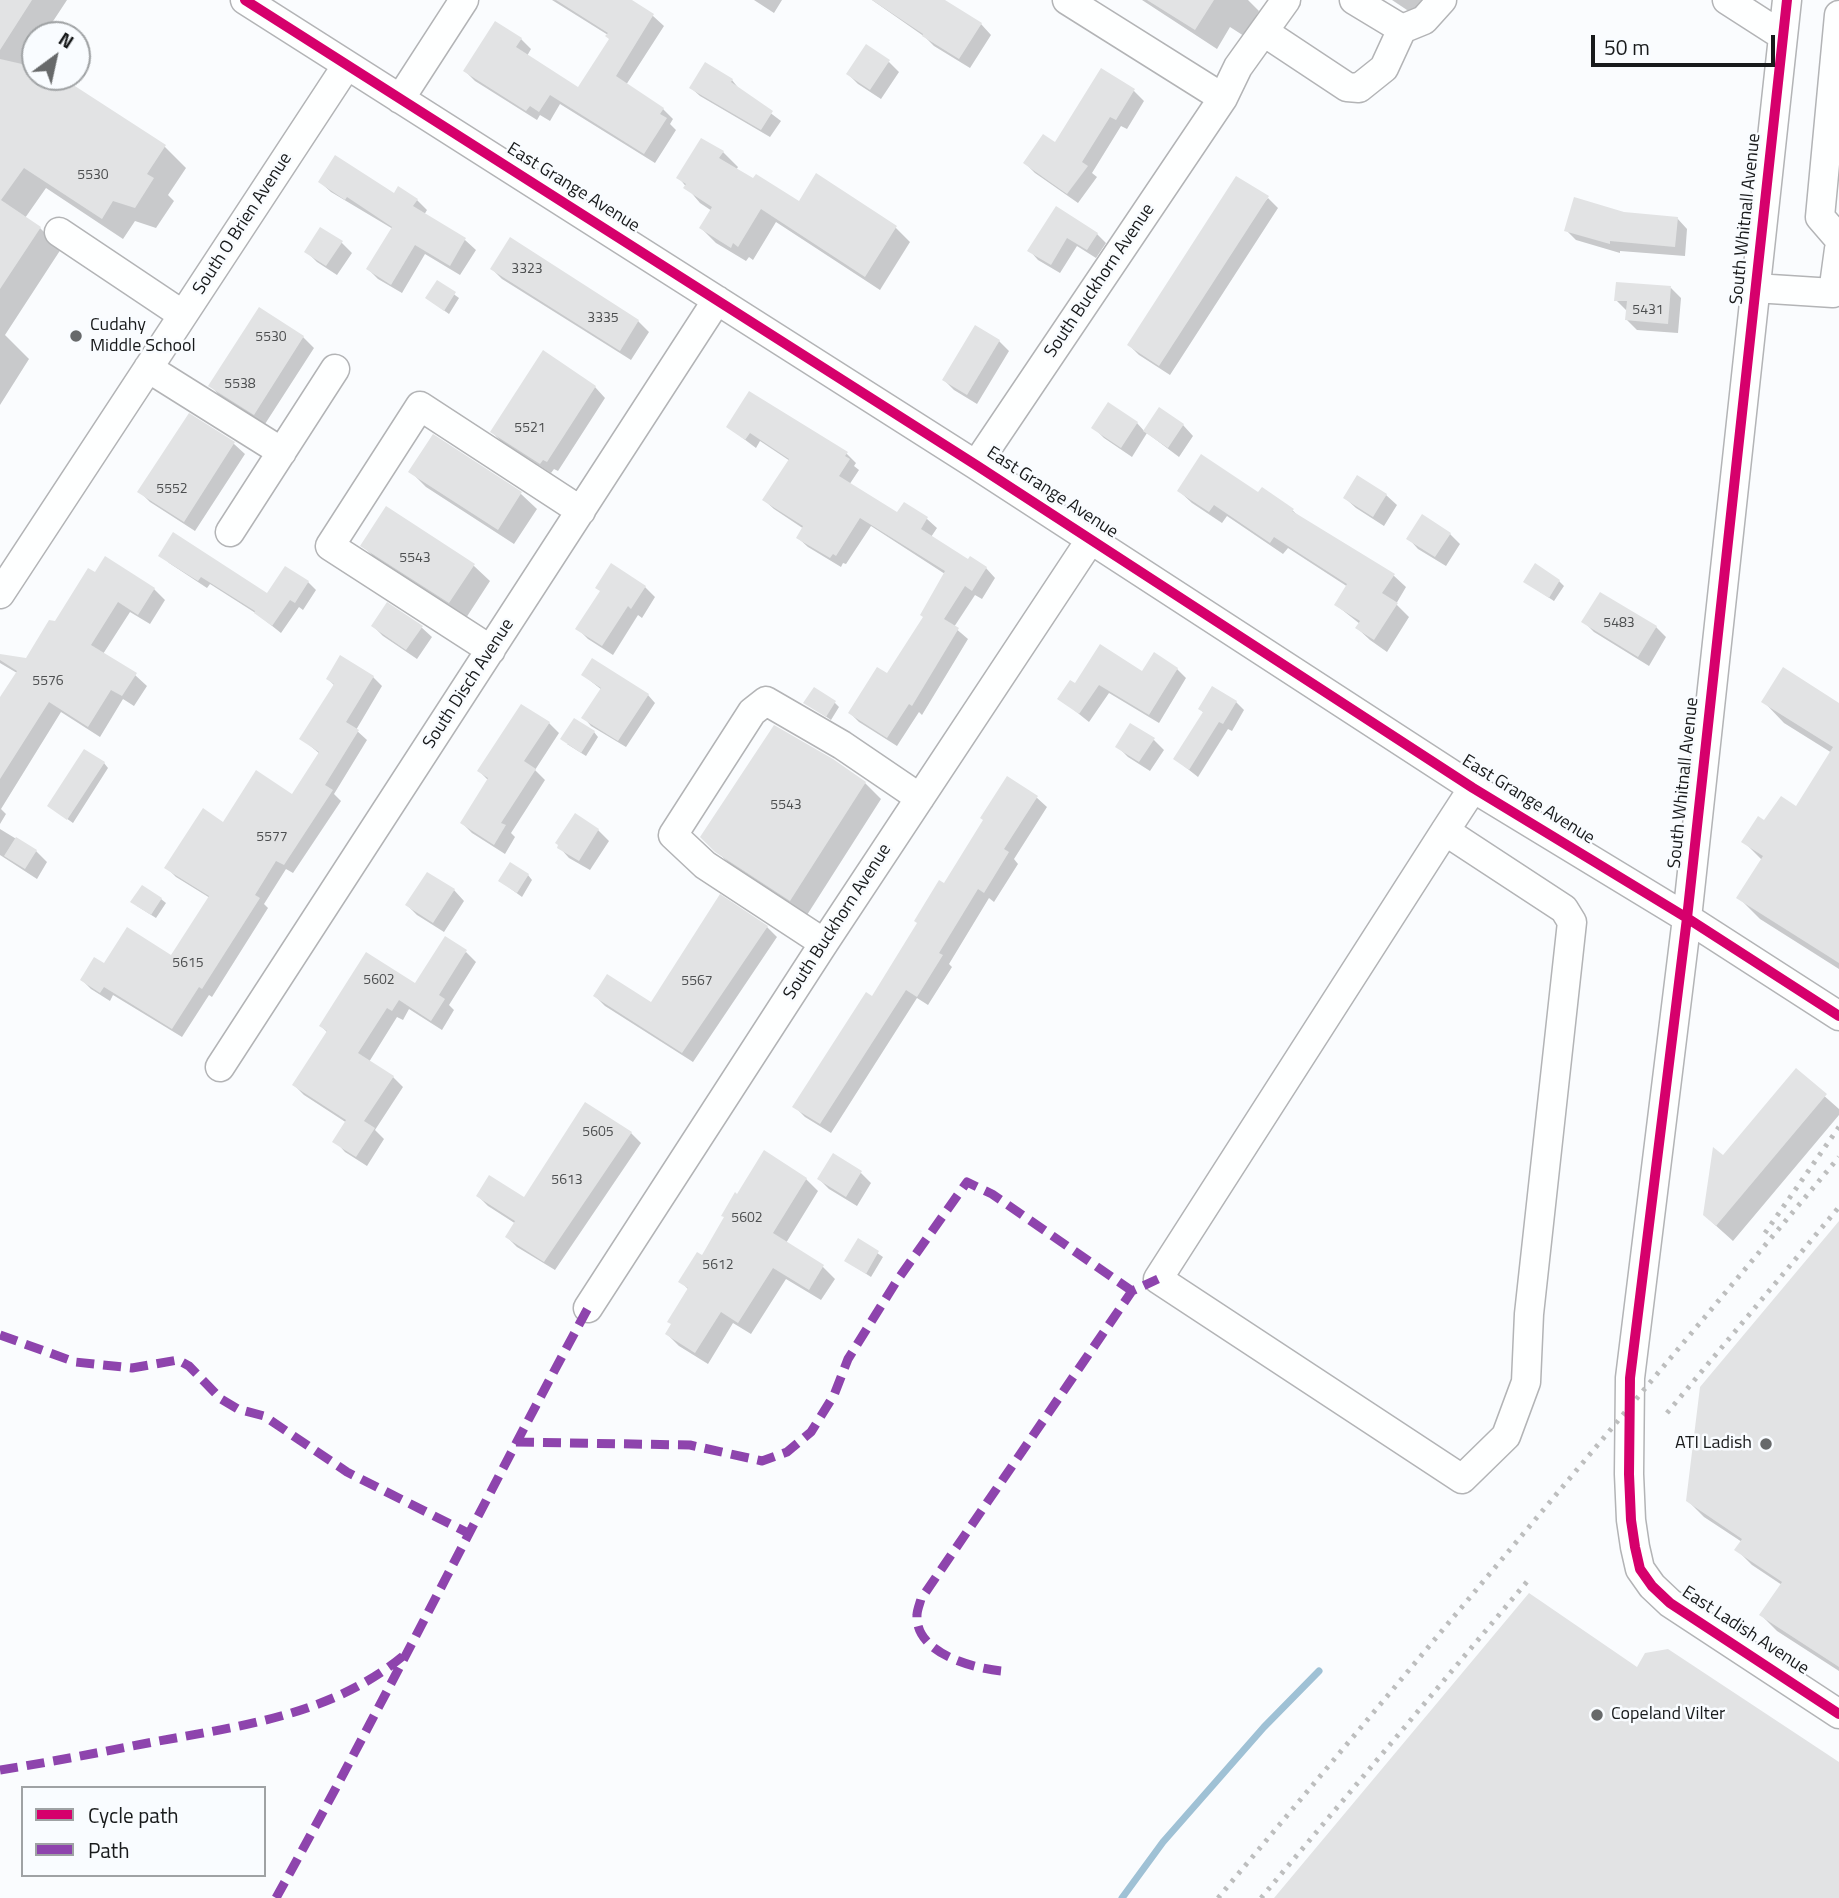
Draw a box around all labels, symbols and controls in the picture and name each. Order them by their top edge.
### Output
north arrow [21,21,91,91]
scale bar [1594,21,1778,65]
text: N [53,24,80,55]
text: 50 m [1604,31,1650,63]
street label: South Whitnall Avenue [1726,132,1766,306]
street label: East Grange Avenue [503,139,643,237]
street label: South O Brien Avenue [189,149,297,299]
house number: 5530 [77,168,109,184]
street label: South Buckhorn Avenue [1040,200,1160,362]
house number: 3323 [511,262,543,278]
house number: 5431 [1632,303,1664,319]
house number: 3335 [587,311,619,327]
place label: Cudahy Middle School [90,315,196,358]
marker: Cudahy Middle School [68,328,84,344]
house number: 5530 [255,330,287,346]
house number: 5538 [224,377,256,393]
house number: 5521 [514,421,546,437]
street label: East Grange Avenue [982,442,1122,544]
house number: 5552 [156,482,188,498]
house number: 5543 [399,551,431,567]
street label: South Disch Avenue [419,615,519,753]
house number: 5483 [1603,616,1635,632]
house number: 5576 [32,674,64,690]
street label: South Whitnall Avenue [1664,696,1704,870]
street label: East Grange Avenue [1458,751,1598,849]
house number: 5543 [770,798,802,814]
house number: 5577 [256,830,288,846]
street label: South Buckhorn Avenue [780,840,896,1004]
house number: 5615 [172,956,204,972]
house number: 5602 [363,973,395,989]
house number: 5567 [681,974,713,990]
house number: 5605 [582,1125,614,1141]
house number: 5613 [551,1173,583,1189]
house number: 5602 [731,1211,763,1227]
house number: 5612 [702,1258,734,1274]
place label: ATI Ladish [1675,1433,1752,1455]
marker: ATI Ladish [1758,1436,1774,1452]
street label: East Ladish Avenue [1677,1582,1813,1680]
place label: Copeland Vilter [1611,1704,1725,1726]
marker: Copeland Vilter [1589,1707,1605,1723]
legend [21,1786,266,1877]
text: Cycle path [88,1799,179,1831]
text: Path [88,1834,130,1866]

